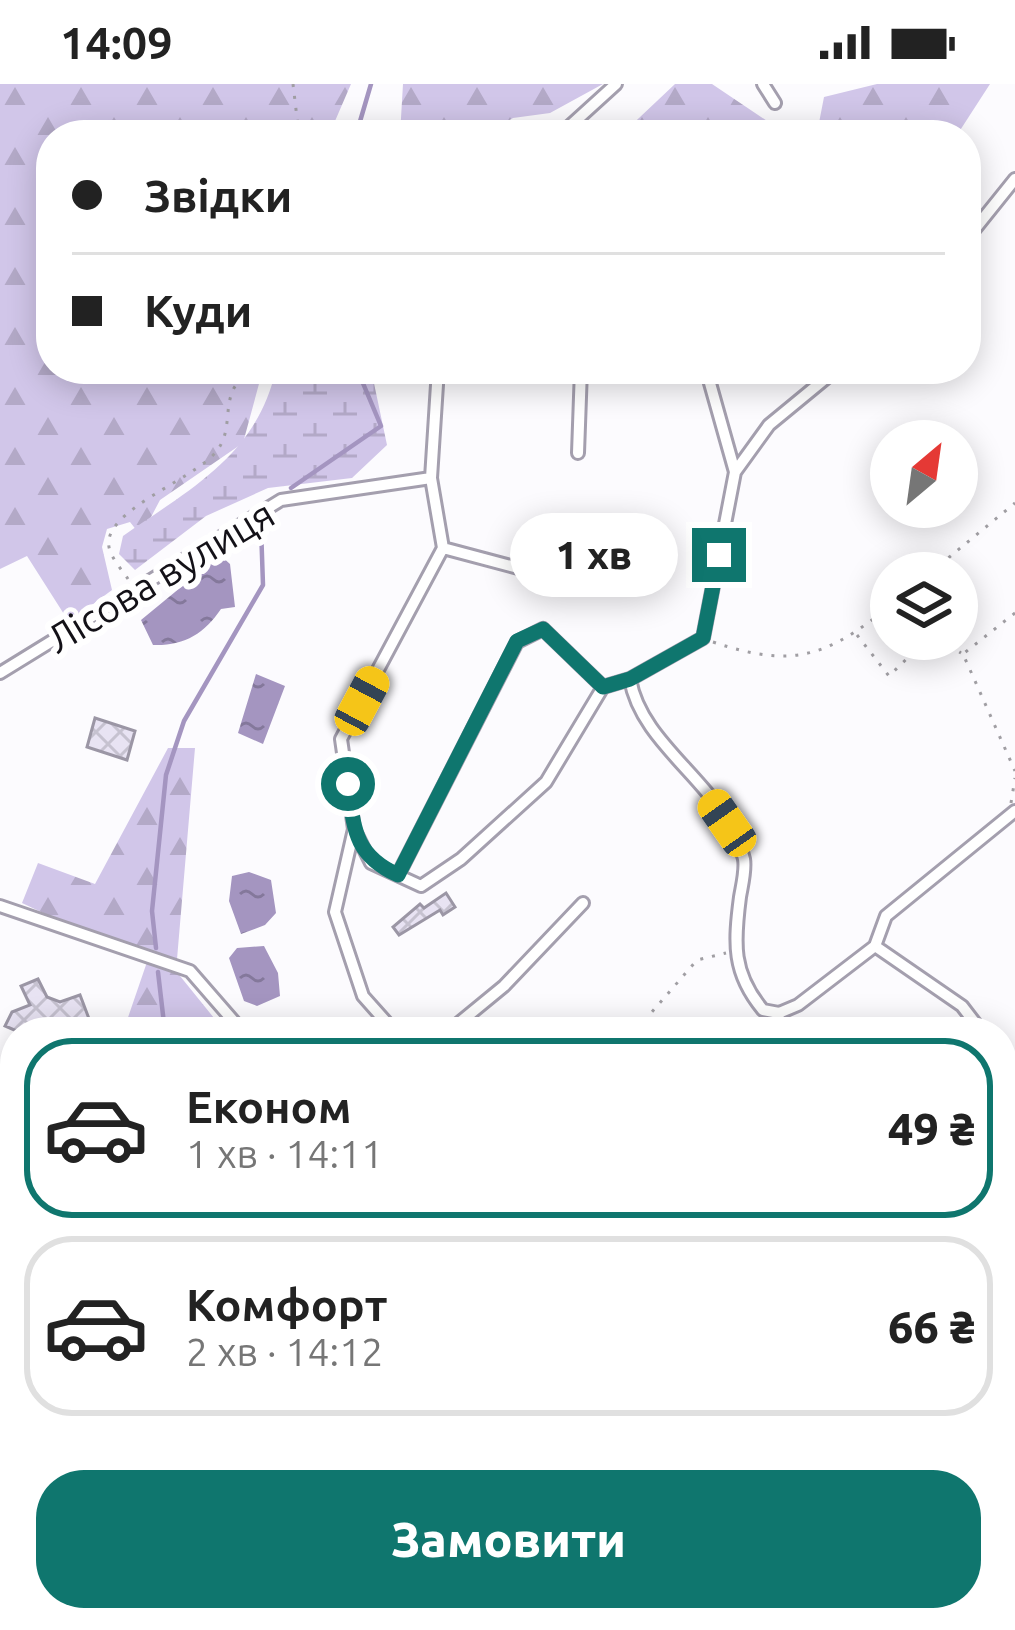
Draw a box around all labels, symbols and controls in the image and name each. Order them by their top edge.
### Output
text: 14:09 [60,17,173,68]
text: Звідки [144,170,292,221]
text: Куди [144,285,252,336]
north arrow [870,420,978,528]
map controls [870,420,978,660]
street label: Лісова вулиця [39,491,281,661]
callout: 1 хв [509,513,677,597]
route end [692,528,746,582]
text: 1 хв [556,533,632,576]
button: layers [870,552,978,660]
car [329,661,395,741]
route start [321,757,375,811]
car [692,783,762,863]
icon: car [42,1074,150,1182]
text: Економ [186,1081,352,1132]
text: 49 ₴ [888,1103,975,1154]
text: 1 хв · 14:11 [186,1132,383,1175]
icon: car [42,1272,150,1380]
text: Комфорт [186,1279,388,1330]
text: 66 ₴ [888,1301,975,1352]
text: 2 хв · 14:12 [186,1330,383,1373]
button: Замовити [36,1470,981,1608]

